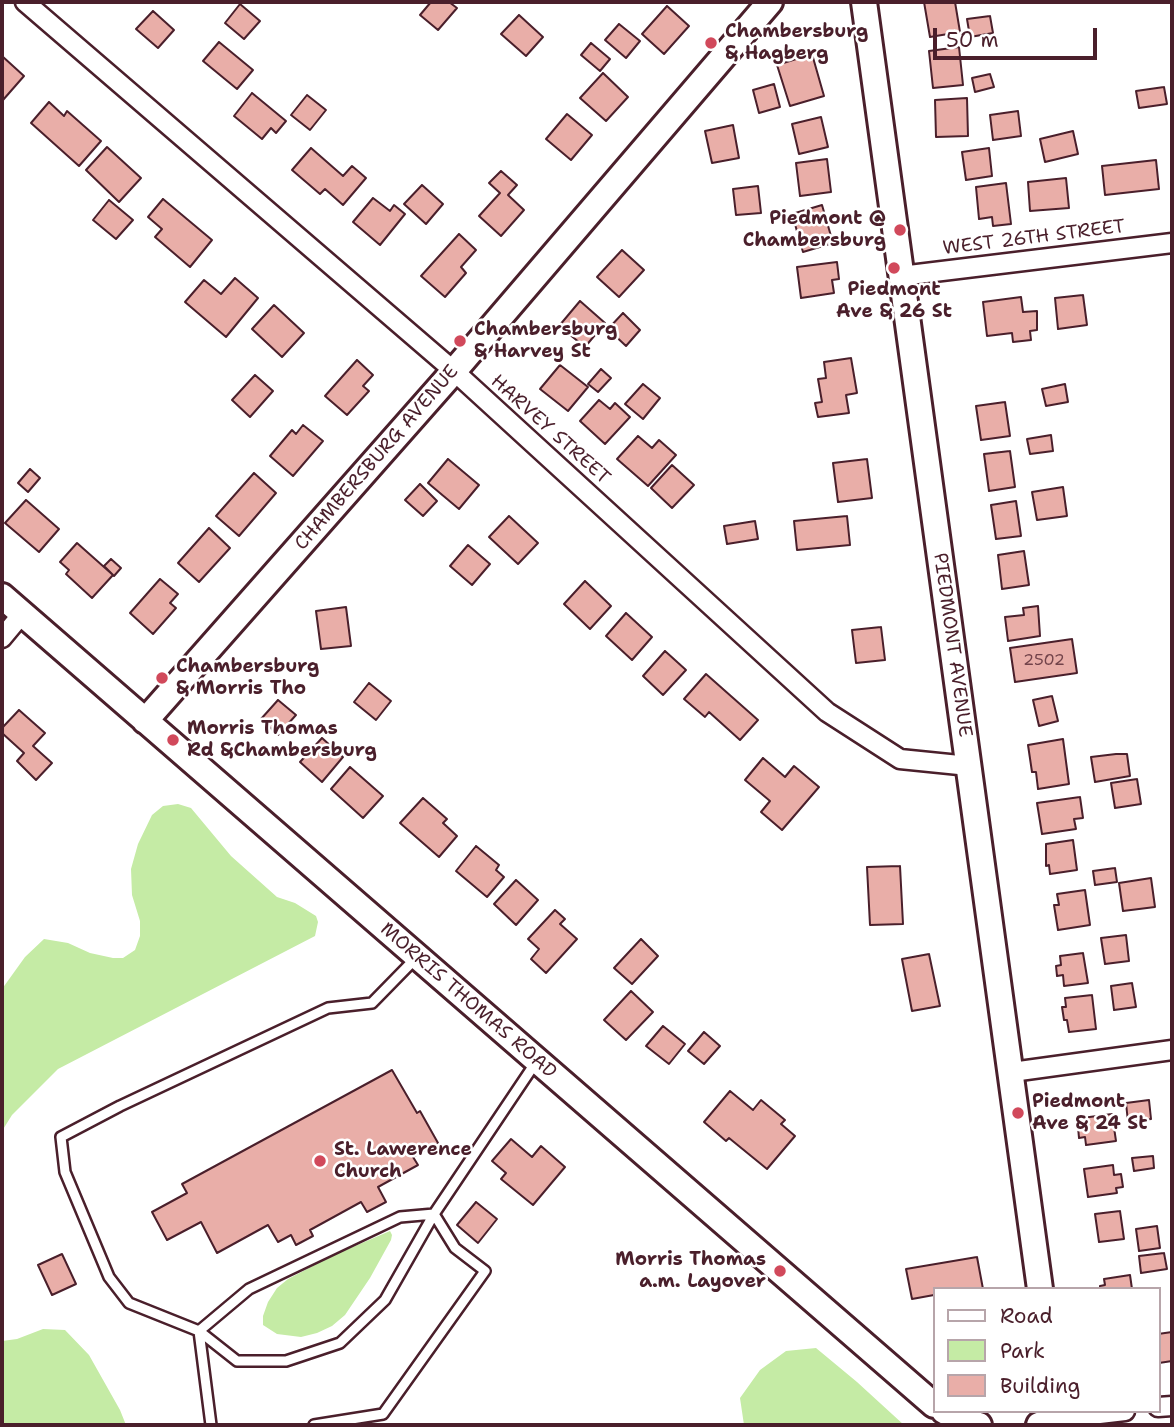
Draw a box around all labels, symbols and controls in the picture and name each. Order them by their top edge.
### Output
scale bar [936,14,1100,58]
place label: Chambersburg & Hagberg [725,21,868,65]
text: 50 m [946,26,999,54]
marker: Chambersburg & Hagberg [703,35,719,51]
place label: Piedmont @ Chambersburg [743,208,886,252]
street label: WEST 26TH STREET [942,216,1126,260]
marker: Piedmont @ Chambersburg [892,222,908,238]
marker: Piedmont Ave & 26 St [886,260,902,276]
place label: Piedmont Ave & 26 St [836,279,952,323]
place label: Chambersburg & Harvey St [474,319,617,363]
marker: Chambersburg & Harvey St [452,333,468,349]
street label: CHAMBERSBURG AVENUE [290,361,464,555]
street label: HARVEY STREET [486,370,614,490]
street label: PIEDMONT AVENUE [928,551,976,739]
house number: 2502 [1023,651,1065,671]
place label: Chambersburg & Morris Tho [176,656,319,700]
marker: Chambersburg & Morris Tho [154,670,170,686]
place label: Morris Thomas Rd &Chambersburg [187,718,377,762]
marker: Morris Thomas Rd &Chambersburg [165,732,181,748]
street label: MORRIS THOMAS ROAD [375,918,561,1084]
place label: Piedmont Ave & 24 St [1032,1091,1147,1135]
marker: Piedmont Ave & 24 St [1010,1105,1026,1121]
place label: St. Lawerence Church [334,1139,472,1183]
marker: St. Lawerence Church [312,1153,328,1169]
place label: Morris Thomas a.m. Layover [615,1249,766,1293]
marker: Morris Thomas a.m. Layover [772,1263,788,1279]
legend [932,1287,1160,1413]
text: Road [1000,1302,1053,1330]
text: Park [1000,1337,1045,1365]
text: Building [1000,1372,1080,1400]

